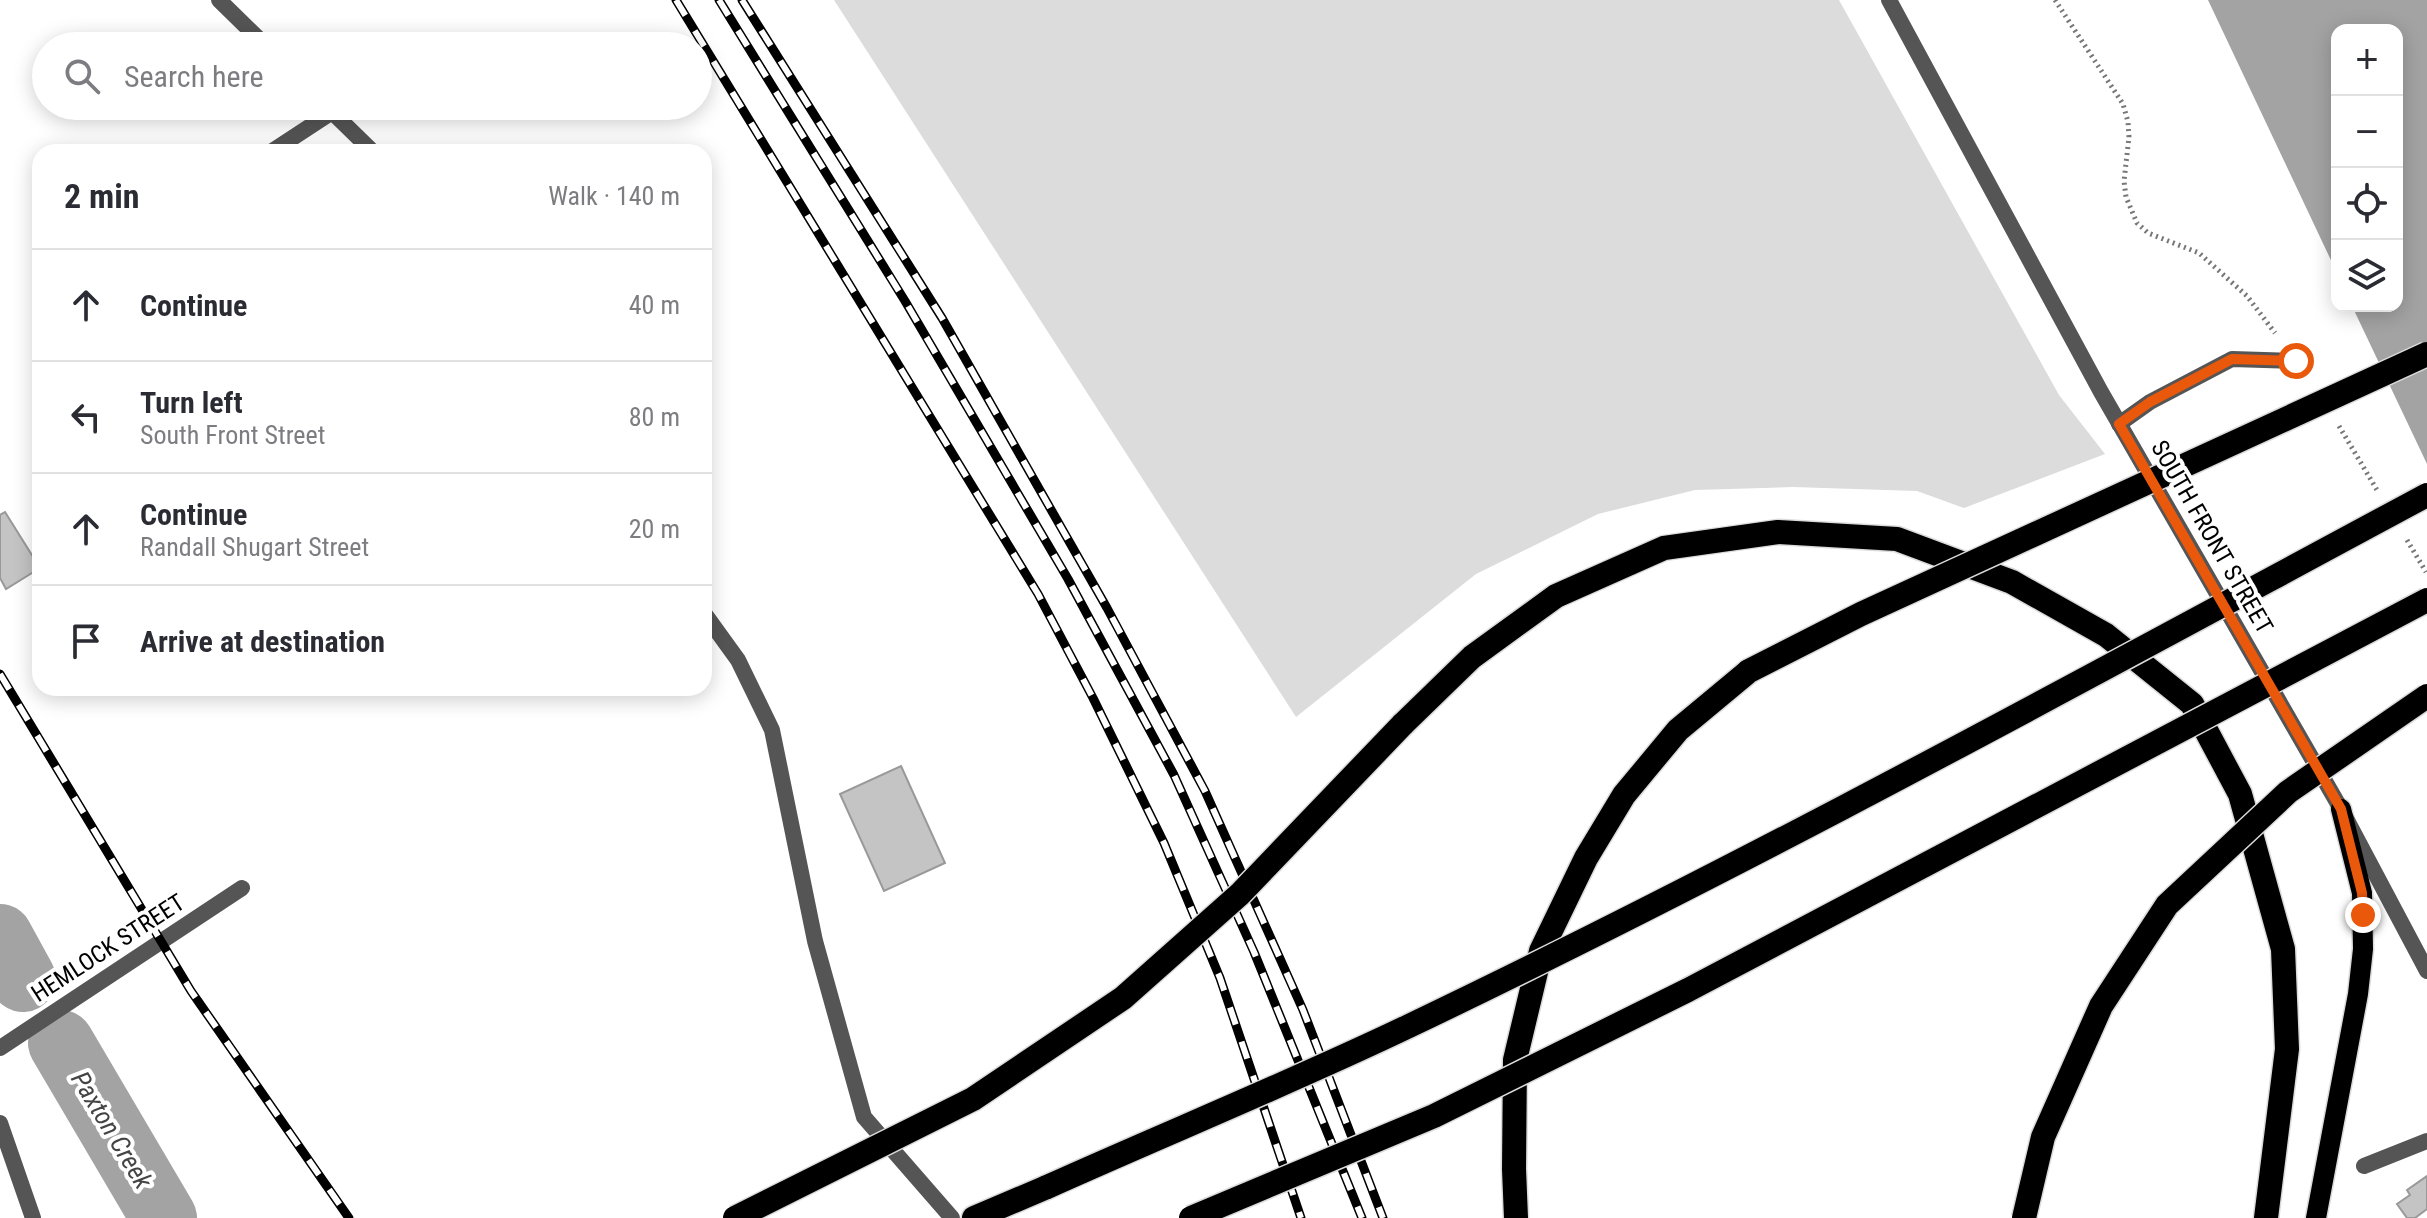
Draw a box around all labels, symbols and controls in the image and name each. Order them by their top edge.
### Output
map controls [2331,24,2403,312]
button: + [2331,24,2403,96]
search box [32,32,712,120]
icon: search [60,54,104,98]
text: Search here [124,59,264,94]
button: − [2331,96,2403,168]
button: locate [2331,168,2403,240]
text: 2 min [64,176,140,216]
text: Walk · 140 m [548,181,680,211]
button: layers [2331,240,2403,312]
icon: ahead [64,283,108,327]
text: Continue [140,288,247,323]
text: 40 m [629,290,680,320]
route start [2278,343,2314,379]
text: Turn left [140,385,243,420]
icon: left [64,395,108,439]
text: 80 m [629,402,680,432]
text: South Front Street [140,420,325,450]
street label: SOUTH FRONT STREET [2145,435,2279,639]
text: Continue [140,497,247,532]
icon: ahead [64,507,108,551]
text: 20 m [629,514,680,544]
text: Randall Shugart Street [140,532,369,562]
icon: arrive [64,619,108,663]
text: Arrive at destination [140,624,385,659]
street label: HEMLOCK STREET [26,888,190,1008]
route end [2345,897,2381,933]
water label: Paxton Creek [65,1066,159,1195]

